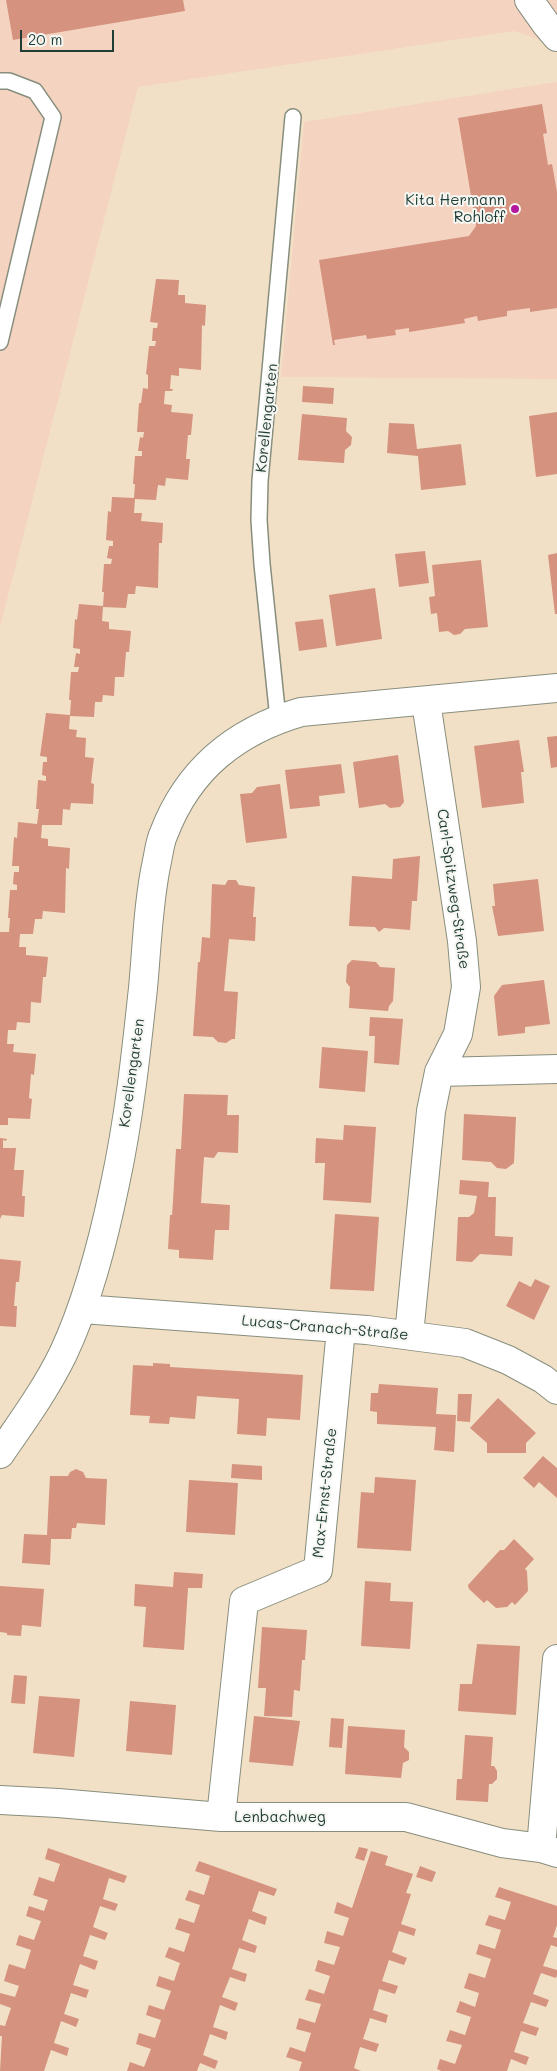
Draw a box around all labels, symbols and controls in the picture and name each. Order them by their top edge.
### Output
scale bar [22,20,116,52]
text: 20 m [28,29,62,49]
place label: Kita Hermann Rohloff [405,191,505,226]
marker: Kita Hermann Rohloff [509,203,521,215]
street label: Korellengarten [252,363,282,473]
street label: Carl-Spitzweg-Straße [433,808,473,970]
street label: Korellengarten [115,1017,149,1129]
street label: Lucas-Cranach-Straße [241,1312,409,1344]
street label: Max-Ernst-Straße [309,1427,341,1559]
street label: Lenbachweg [234,1808,326,1826]

